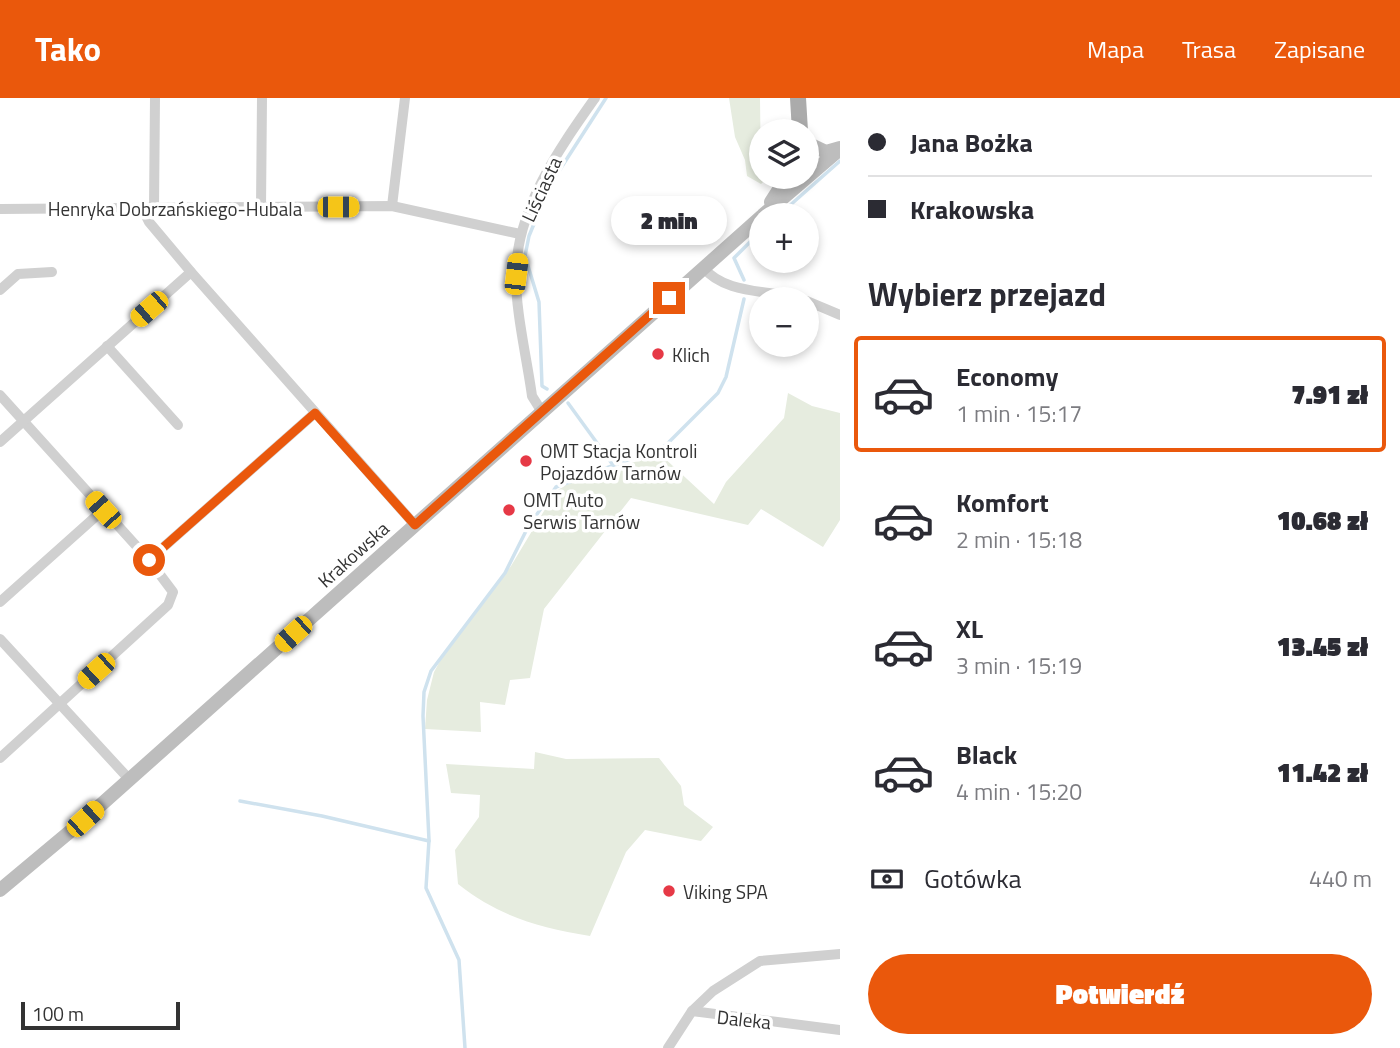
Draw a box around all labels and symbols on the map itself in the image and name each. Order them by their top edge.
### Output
street label: Liściasta [513,151,569,226]
street label: Henryka Dobrzańskiego-Hubala [48,194,303,223]
car [318,197,360,218]
callout: 2 min [611,197,727,246]
car [504,252,529,296]
route end [653,282,685,314]
car [127,287,172,331]
place label: Klich [672,340,710,369]
marker: Klich [650,346,666,362]
place label: OMT Stacja Kontroli Pojazdów Tarnów [540,436,697,487]
marker: OMT Stacja Kontroli Pojazdów Tarnów [518,453,534,469]
place label: OMT Auto Serwis Tarnów [523,485,640,536]
car [82,487,125,533]
marker: OMT Auto Serwis Tarnów [501,502,517,518]
street label: Krakowska [311,514,396,594]
route start [133,544,165,576]
car [271,612,316,656]
car [74,649,119,693]
car [63,797,108,841]
place label: Viking SPA [683,877,768,906]
marker: Viking SPA [661,883,677,899]
scale bar [21,999,180,1031]
street label: Daleka [715,1002,773,1036]

